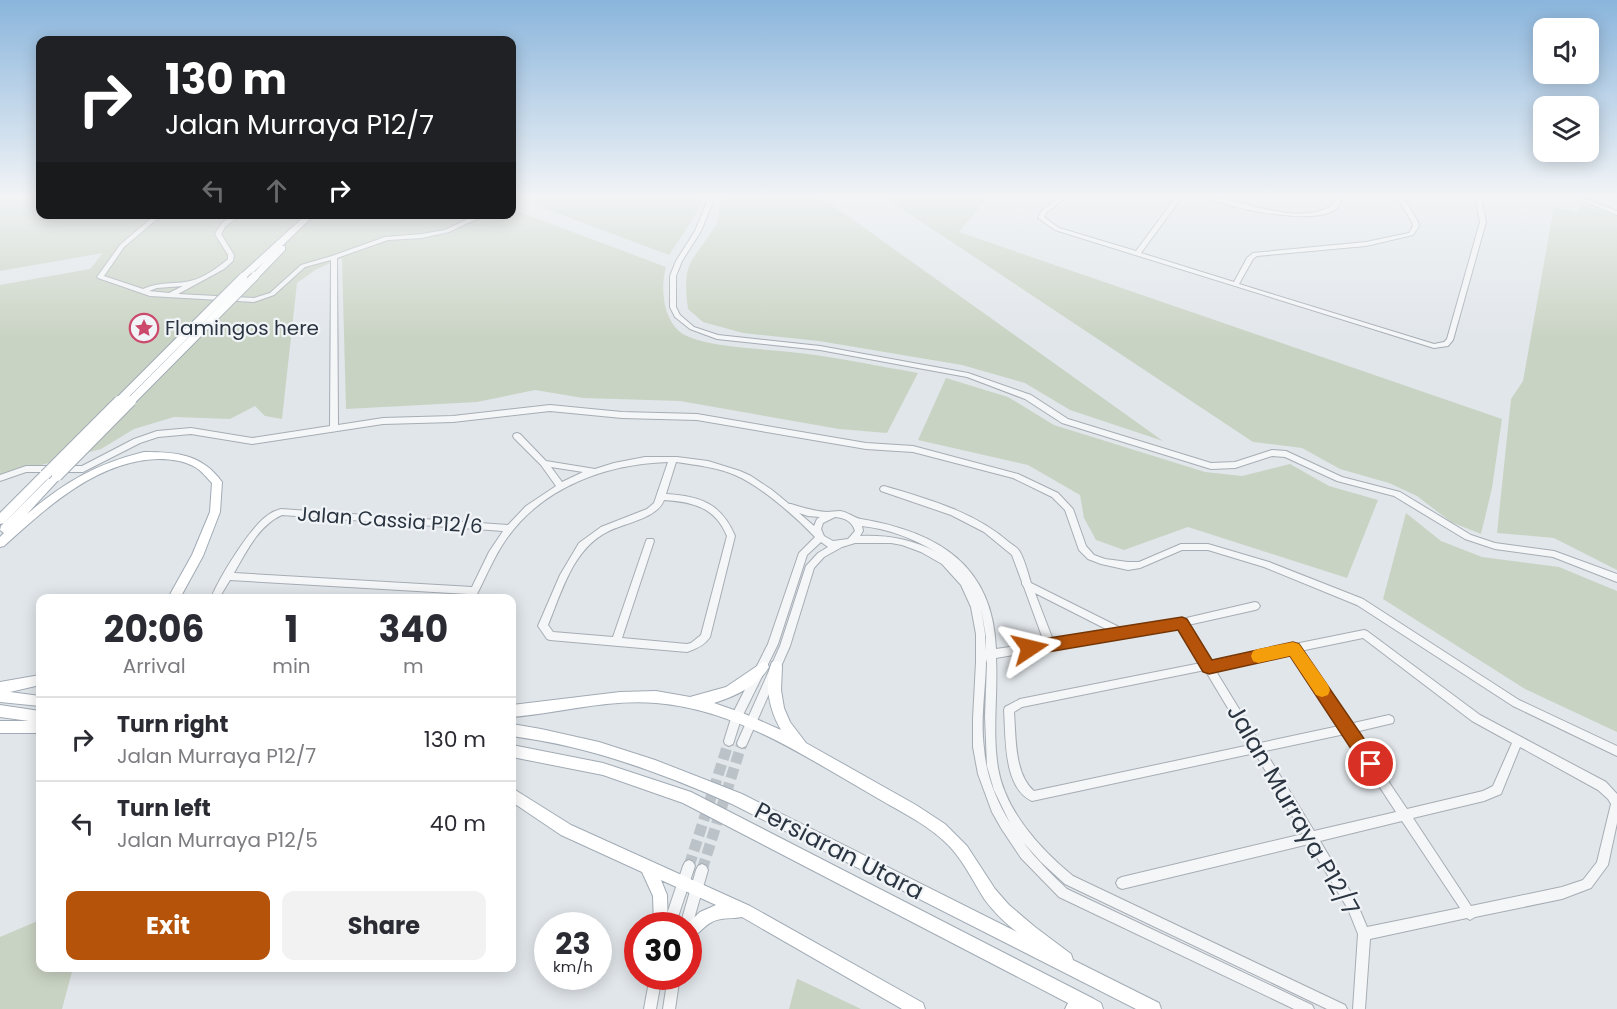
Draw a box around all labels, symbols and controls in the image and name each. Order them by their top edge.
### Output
map controls [1533,18,1599,162]
button: sound [1533,18,1599,84]
text: 130 m [165,50,287,109]
icon: right [66,60,144,138]
button: layers [1533,96,1599,162]
text: Jalan Murraya P12/7 [165,106,434,143]
icon: left [197,174,230,207]
icon: ahead [260,174,293,207]
icon: right [323,174,356,207]
place icon: Flamingos here [128,312,160,344]
place label: Flamingos here [165,314,319,342]
street label: Jalan Cassia P12/6 [296,500,484,540]
text: 20:06 [104,604,205,655]
text: 1 [285,604,298,655]
text: 340 [379,604,448,655]
position arrow [998,616,1062,680]
text: Arrival [123,652,186,680]
text: min [272,652,311,680]
text: m [403,652,424,680]
street label: Jalan Murraya P12/7 [1219,698,1367,922]
text: Turn right [117,709,228,740]
icon: right [66,723,99,756]
text: 130 m [424,724,486,755]
pin [1345,738,1396,789]
text: Jalan Murraya P12/7 [117,742,316,770]
icon: arrive [1354,747,1387,780]
text: Turn left [117,793,211,824]
street label: Persiaran Utara [749,794,929,907]
icon: left [66,807,99,840]
text: 40 m [430,808,486,839]
text: Jalan Murraya P12/5 [117,826,318,854]
button: Exit [66,891,270,960]
button: Share [282,891,486,960]
speed limit sign: 30 [624,912,702,990]
text: 23 [555,922,591,965]
text: km/h [553,956,593,977]

